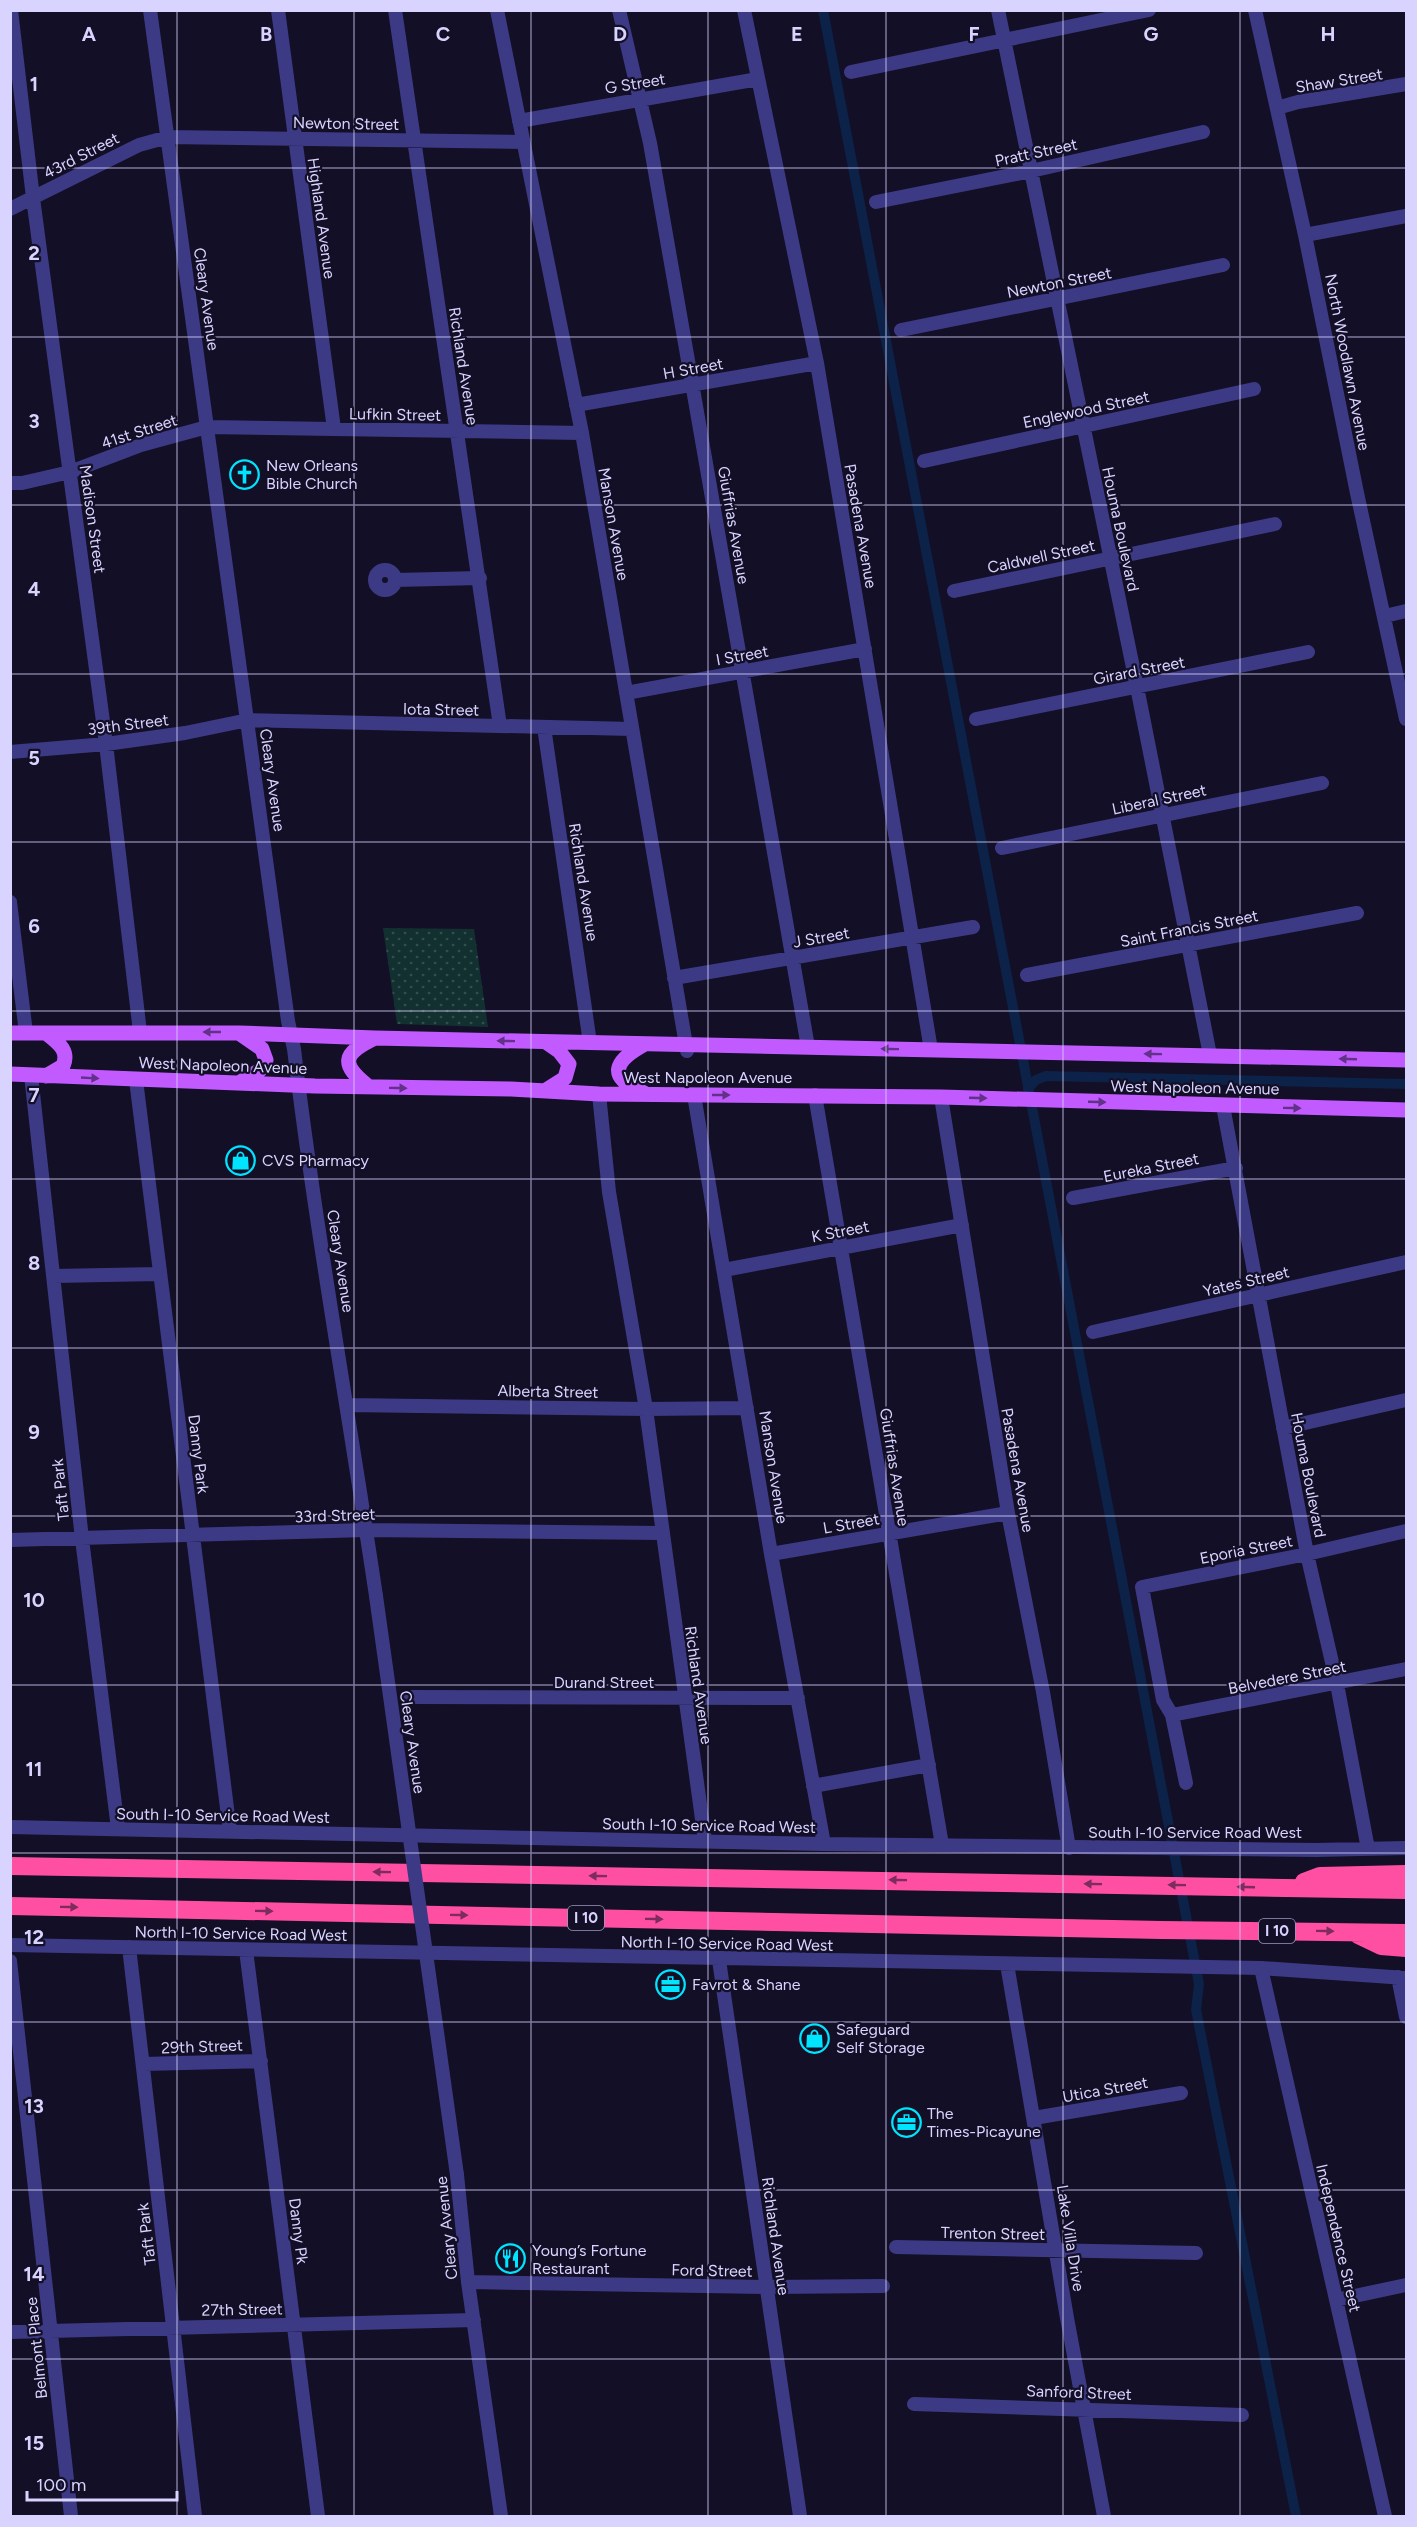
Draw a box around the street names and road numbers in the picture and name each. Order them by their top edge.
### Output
street label: Shaw Street [1294,64,1384,97]
street label: G Street [604,69,667,98]
street label: Newton Street [293,113,399,134]
street label: 43rd Street [40,128,122,183]
street label: Pratt Street [993,135,1079,170]
street label: Highland Avenue [304,156,339,280]
street label: Cleary Avenue [190,246,223,352]
street label: Newton Street [1005,263,1113,302]
street label: North Woodlawn Avenue [1321,272,1374,452]
street label: Richland Avenue [445,306,482,427]
street label: H Street [662,354,725,383]
street label: Englewood Street [1021,387,1151,432]
street label: Lufkin Street [349,404,441,425]
street label: 41st Street [99,410,180,453]
street label: Pasadena Avenue [840,462,881,590]
street label: Madison Street [75,464,110,574]
street label: Giuffrias Avenue [714,465,753,586]
street label: Houma Boulevard [1098,465,1143,593]
street label: Manson Avenue [594,466,633,582]
street label: Caldwell Street [986,536,1097,577]
street label: I Street [714,642,770,669]
street label: Girard Street [1092,652,1187,689]
street label: Iota Street [403,699,479,720]
street label: 39th Street [86,710,170,739]
street label: Cleary Avenue [256,727,289,833]
street label: Liberal Street [1110,780,1208,819]
street label: Richland Avenue [565,822,602,943]
street label: Saint Francis Street [1118,906,1260,951]
street label: J Street [791,923,851,952]
street label: West Napoleon Avenue [138,1053,308,1078]
street label: West Napoleon Avenue [624,1068,793,1087]
street label: West Napoleon Avenue [1110,1077,1280,1098]
street label: Eureka Street [1102,1149,1201,1186]
street label: Cleary Avenue [323,1208,358,1314]
street label: K Street [810,1217,871,1246]
street label: Yates Street [1201,1262,1291,1301]
street label: Alberta Street [497,1381,599,1402]
street label: Pasadena Avenue [997,1406,1038,1534]
street label: Giuffrias Avenue [876,1407,913,1528]
street label: Manson Avenue [755,1409,792,1525]
street label: Houma Boulevard [1287,1411,1330,1539]
street label: Danny Park [184,1413,213,1495]
street label: Taft Park [48,1458,73,1522]
street label: 33rd Street [294,1505,376,1526]
street label: L Street [821,1509,881,1538]
street label: Eporia Street [1198,1531,1294,1568]
street label: Richland Avenue [681,1625,716,1746]
street label: Belvedere Street [1226,1657,1348,1698]
street label: Durand Street [554,1673,654,1692]
street label: Cleary Avenue [396,1689,429,1795]
street label: South I-10 Service Road West [116,1804,330,1827]
street label: South I-10 Service Road West [602,1814,816,1837]
street label: South I-10 Service Road West [1088,1823,1302,1842]
road number: I 10 [568,1906,604,1930]
road number: I 10 [1259,1919,1295,1943]
street label: North I-10 Service Road West [134,1922,348,1945]
street label: North I-10 Service Road West [620,1932,834,1955]
street label: 29th Street [161,2036,243,2057]
street label: Utica Street [1061,2073,1149,2106]
street label: Independence Street [1312,2162,1365,2314]
street label: Cleary Avenue [432,2175,461,2281]
street label: Richland Avenue [758,2176,793,2297]
street label: Lake Villa Drive [1053,2183,1088,2293]
street label: Danny Pk [285,2197,312,2265]
street label: Taft Park [133,2202,160,2266]
street label: Trenton Street [941,2223,1045,2244]
street label: Ford Street [671,2260,753,2281]
street label: Belmont Place [22,2296,51,2400]
street label: 27th Street [201,2299,283,2320]
street label: Sanford Street [1026,2381,1132,2404]

